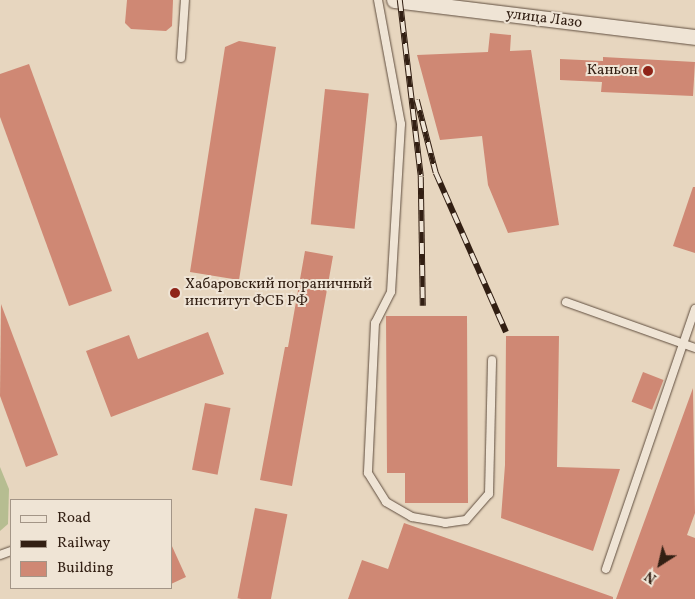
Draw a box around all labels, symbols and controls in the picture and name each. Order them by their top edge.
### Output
street label: улица Лазо [505,5,583,33]
place label: Каньон [587,62,638,80]
marker: Каньон [642,65,654,77]
place label: Хабаровский пограничный институт ФСБ РФ [185,275,372,310]
marker: Хабаровский пограничный институт ФСБ РФ [169,287,181,299]
legend [10,499,172,589]
text: Road [57,508,91,529]
text: Railway [57,533,110,554]
north arrow [635,539,685,589]
text: Building [57,558,113,579]
text: N [642,566,661,587]

